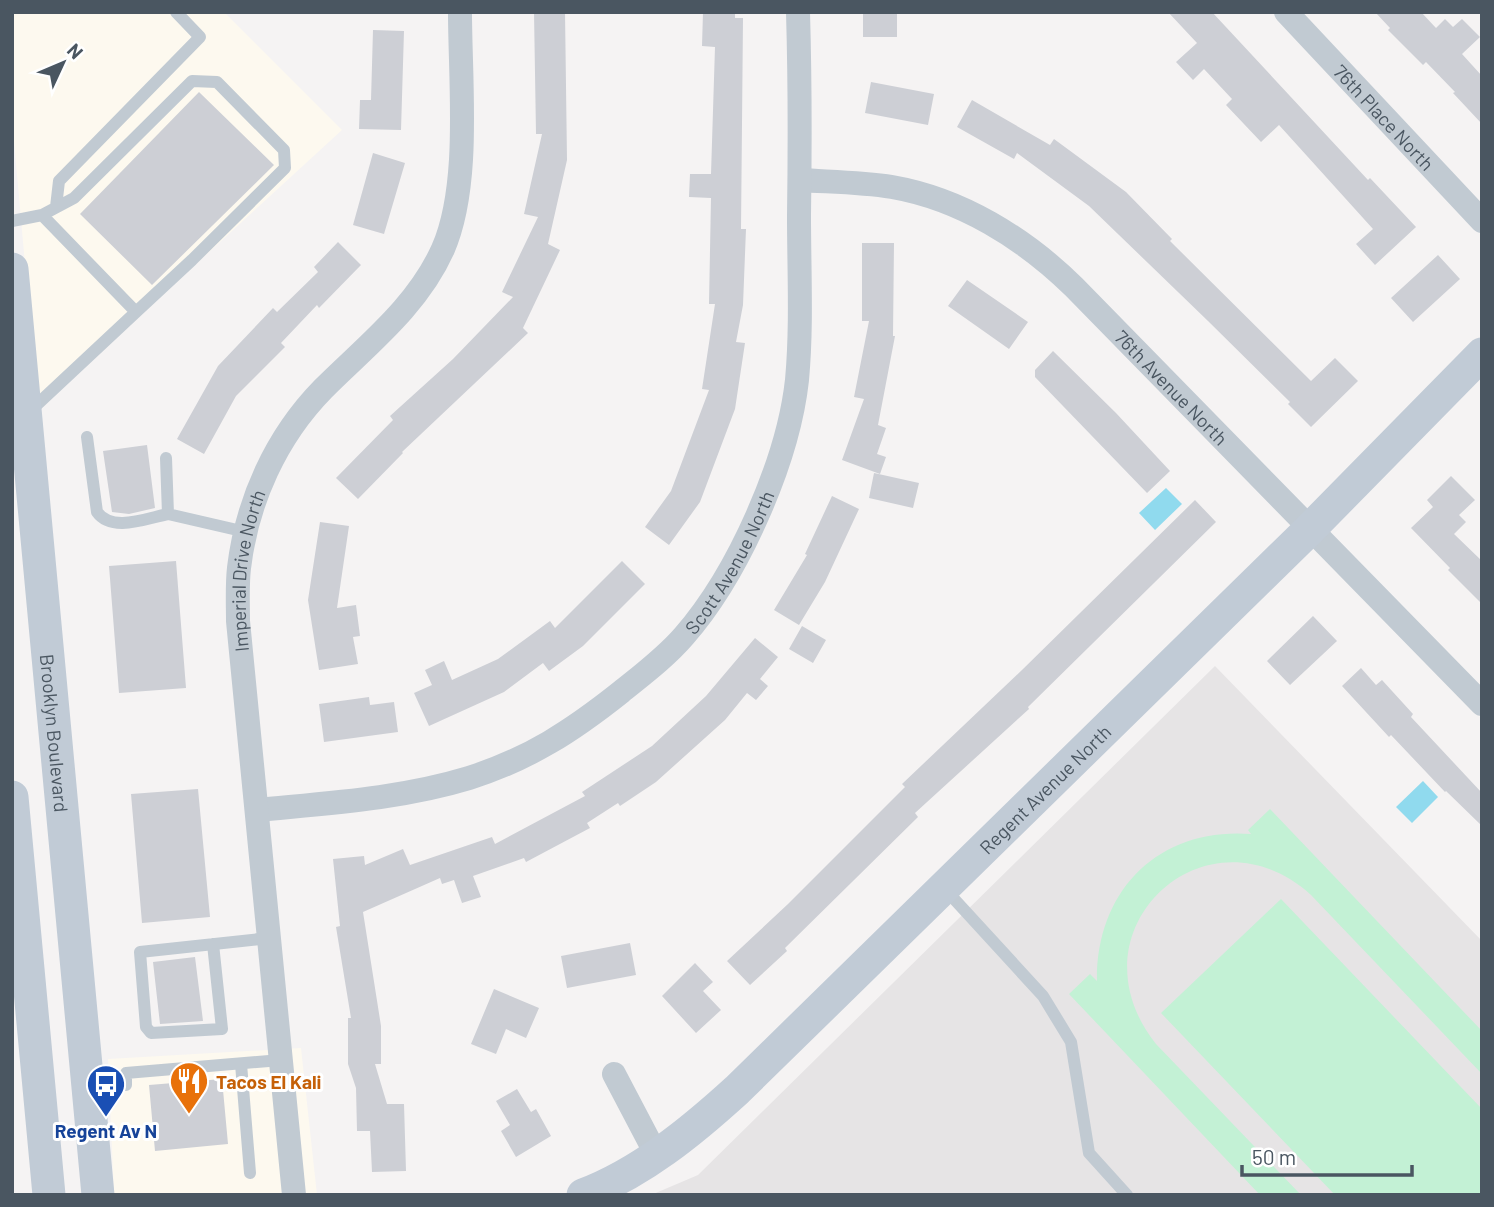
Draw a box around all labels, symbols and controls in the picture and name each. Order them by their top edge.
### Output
north arrow [28,28,98,98]
text: N [63,38,88,63]
street label: 76th Place North [1329,59,1440,175]
street label: 76th Avenue North [1111,325,1233,449]
street label: Imperial Drive North [226,486,269,653]
street label: Scott Avenue North [679,487,778,638]
street label: Brooklyn Boulevard [36,653,74,813]
street label: Regent Avenue North [974,719,1115,858]
restaurant icon: Tacos El Kali [168,1060,210,1115]
bus stop icon: Regent Av N [85,1063,127,1118]
place label: Tacos El Kali [216,1070,321,1093]
place label: Regent Av N [55,1119,157,1142]
scale bar [1242,1134,1412,1178]
text: 50 m [1252,1144,1296,1169]

